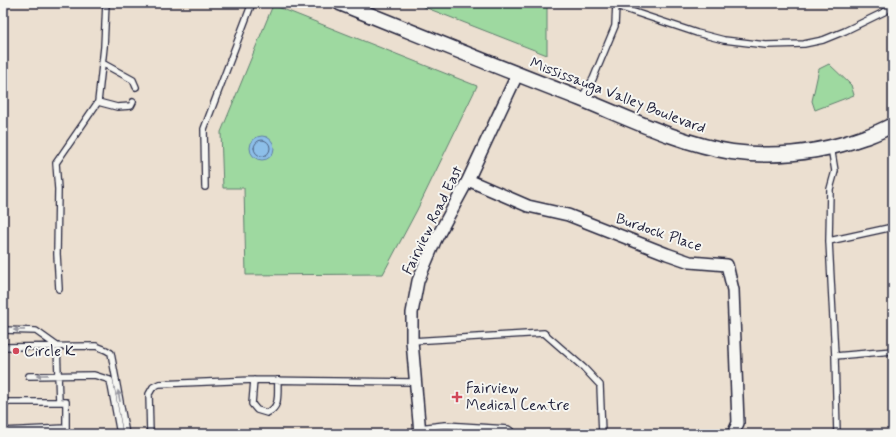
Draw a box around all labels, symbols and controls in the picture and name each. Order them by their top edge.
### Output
street label: Mississauga Valley Boulevard [527,53,708,140]
street label: Fairview Road East [398,162,468,278]
street label: Burdock Place [613,209,705,257]
one-way arrow [12,327,25,333]
place label: Circle K [24,342,75,362]
marker: Circle K [11,346,21,356]
one-way arrow [36,372,48,379]
place label: Fairview Medical Centre [466,379,570,416]
one-way arrow [116,390,122,402]
marker: Fairview Medical Centre [451,391,463,403]

